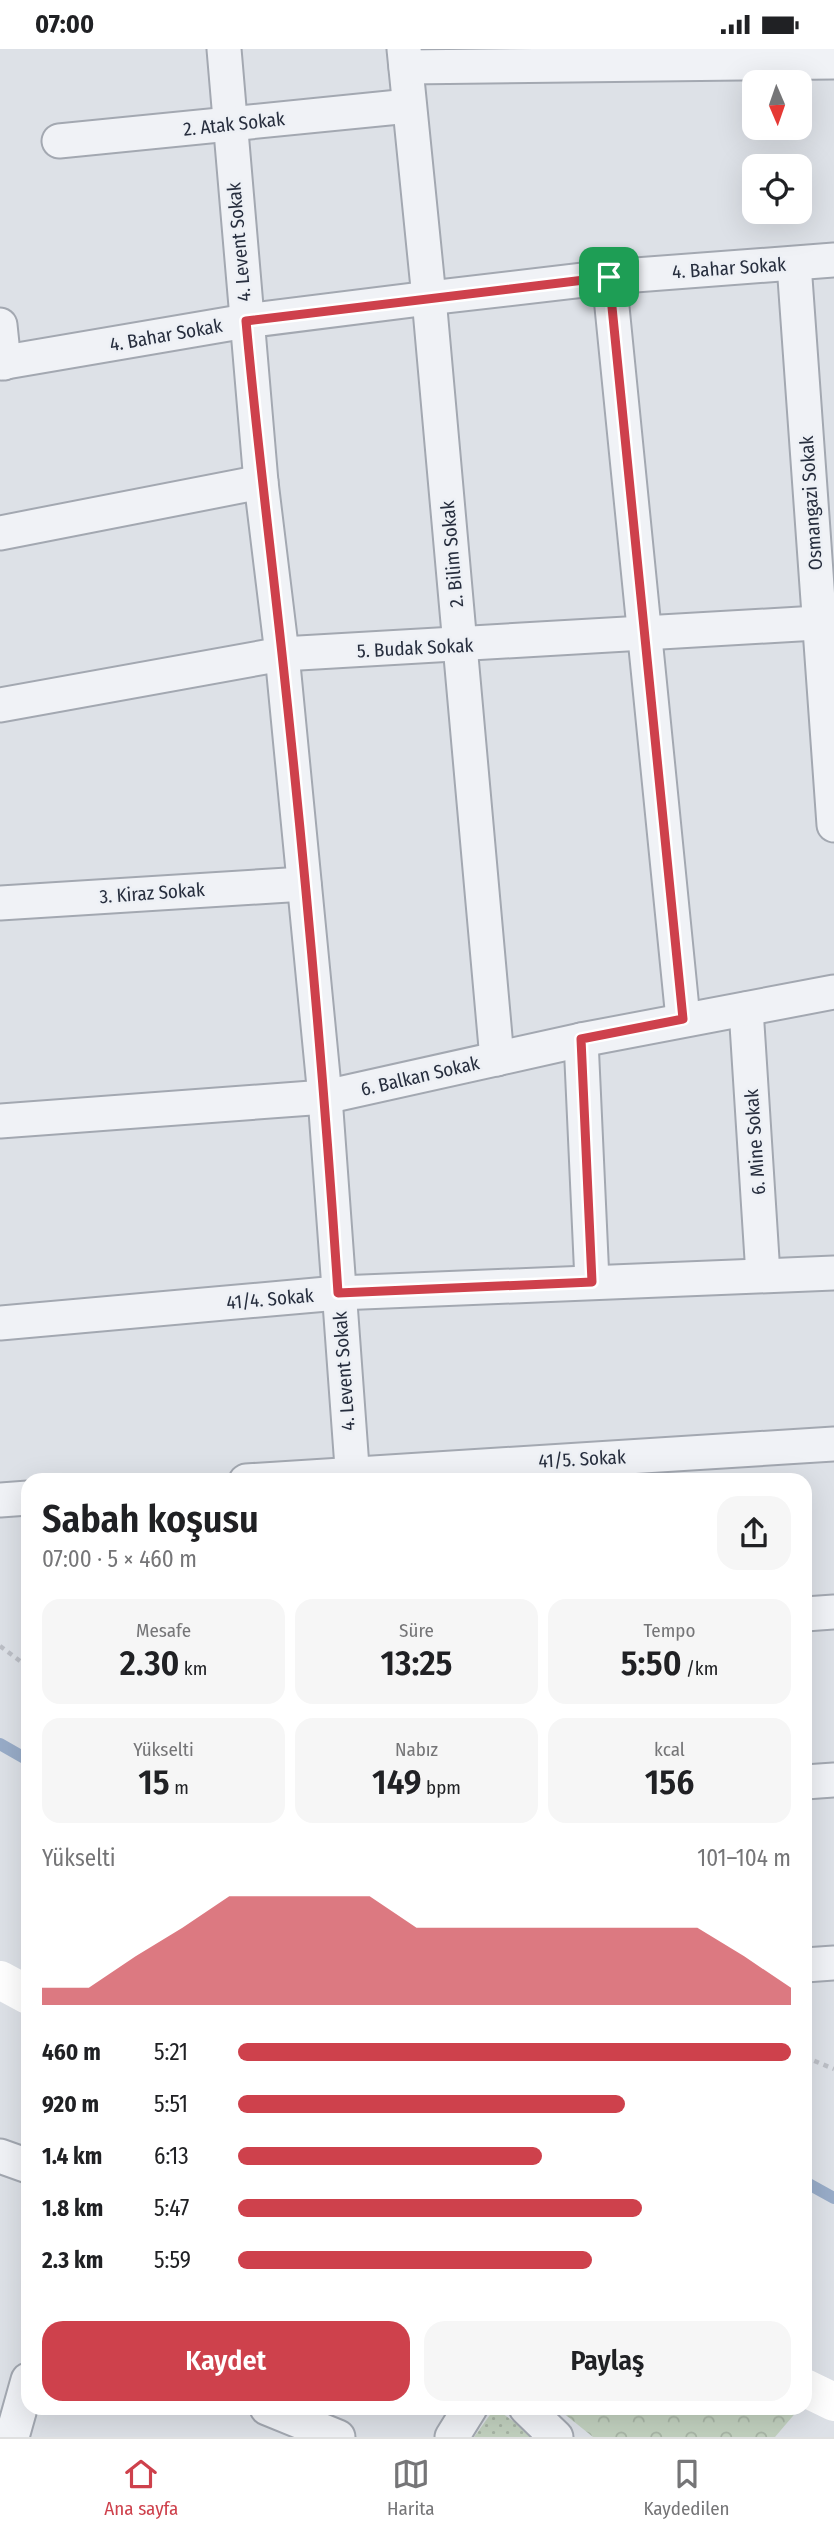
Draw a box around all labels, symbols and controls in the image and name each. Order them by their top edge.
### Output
text: 07:00 [35,9,94,40]
north arrow [742,70,812,140]
map controls [742,70,812,224]
street label: 2. Atak Sokak [182,107,286,141]
button: locate [742,154,812,224]
street label: 4. Levent Sokak [222,181,256,303]
pin [579,247,639,307]
street label: 4. Bahar Sokak [671,253,787,283]
icon: arrive [590,258,628,296]
street label: 4. Bahar Sokak [108,314,224,356]
street label: Osmangazi Sokak [795,435,827,571]
street label: 2. Bilim Sokak [436,500,468,608]
street label: 5. Budak Sokak [356,633,474,663]
street label: 3. Kiraz Sokak [99,878,206,908]
street label: 6. Balkan Sokak [358,1051,482,1101]
street label: 6. Mine Sokak [740,1088,770,1196]
street label: 41/4. Sokak [225,1284,315,1314]
street label: 4. Levent Sokak [328,1310,360,1431]
street label: 41/5. Sokak [538,1445,626,1473]
text: Sabah koşusu [42,1496,259,1542]
button: share [717,1496,791,1570]
text: 07:00 · 5 × 460 m [42,1545,197,1573]
text: Mesafe [136,1619,191,1642]
text: Süre [399,1619,434,1642]
text: Tempo [644,1619,695,1642]
text: 2.30 [120,1642,179,1684]
text: 13:25 [381,1642,452,1684]
text: 5:50 [621,1642,682,1684]
text: km [179,1657,207,1680]
text: /km [682,1657,718,1680]
text: Yükselti [133,1738,194,1761]
text: Nabız [395,1738,438,1761]
text: kcal [654,1738,685,1761]
text: 15 [138,1761,170,1803]
text: 149 [372,1761,422,1803]
text: 156 [645,1761,694,1803]
text: m [170,1776,189,1799]
text: bpm [422,1776,461,1799]
text: Yükselti [42,1844,116,1872]
text: 101–104 m [697,1844,791,1872]
text: 460 m [42,2038,101,2066]
text: 5:21 [154,2038,188,2066]
text: 920 m [42,2090,99,2118]
text: 5:51 [154,2090,188,2118]
text: 1.4 km [42,2142,102,2170]
text: 6:13 [154,2142,189,2170]
text: 1.8 km [42,2194,103,2222]
text: 5:47 [154,2194,189,2222]
text: 2.3 km [42,2246,103,2274]
text: 5:59 [154,2246,191,2274]
button: Kaydet [42,2321,410,2401]
button: Paylaş [424,2321,791,2401]
tab: Ana sayfa [104,2455,178,2520]
tab: Harita [387,2455,435,2520]
tab: Kaydedilen [643,2455,730,2520]

